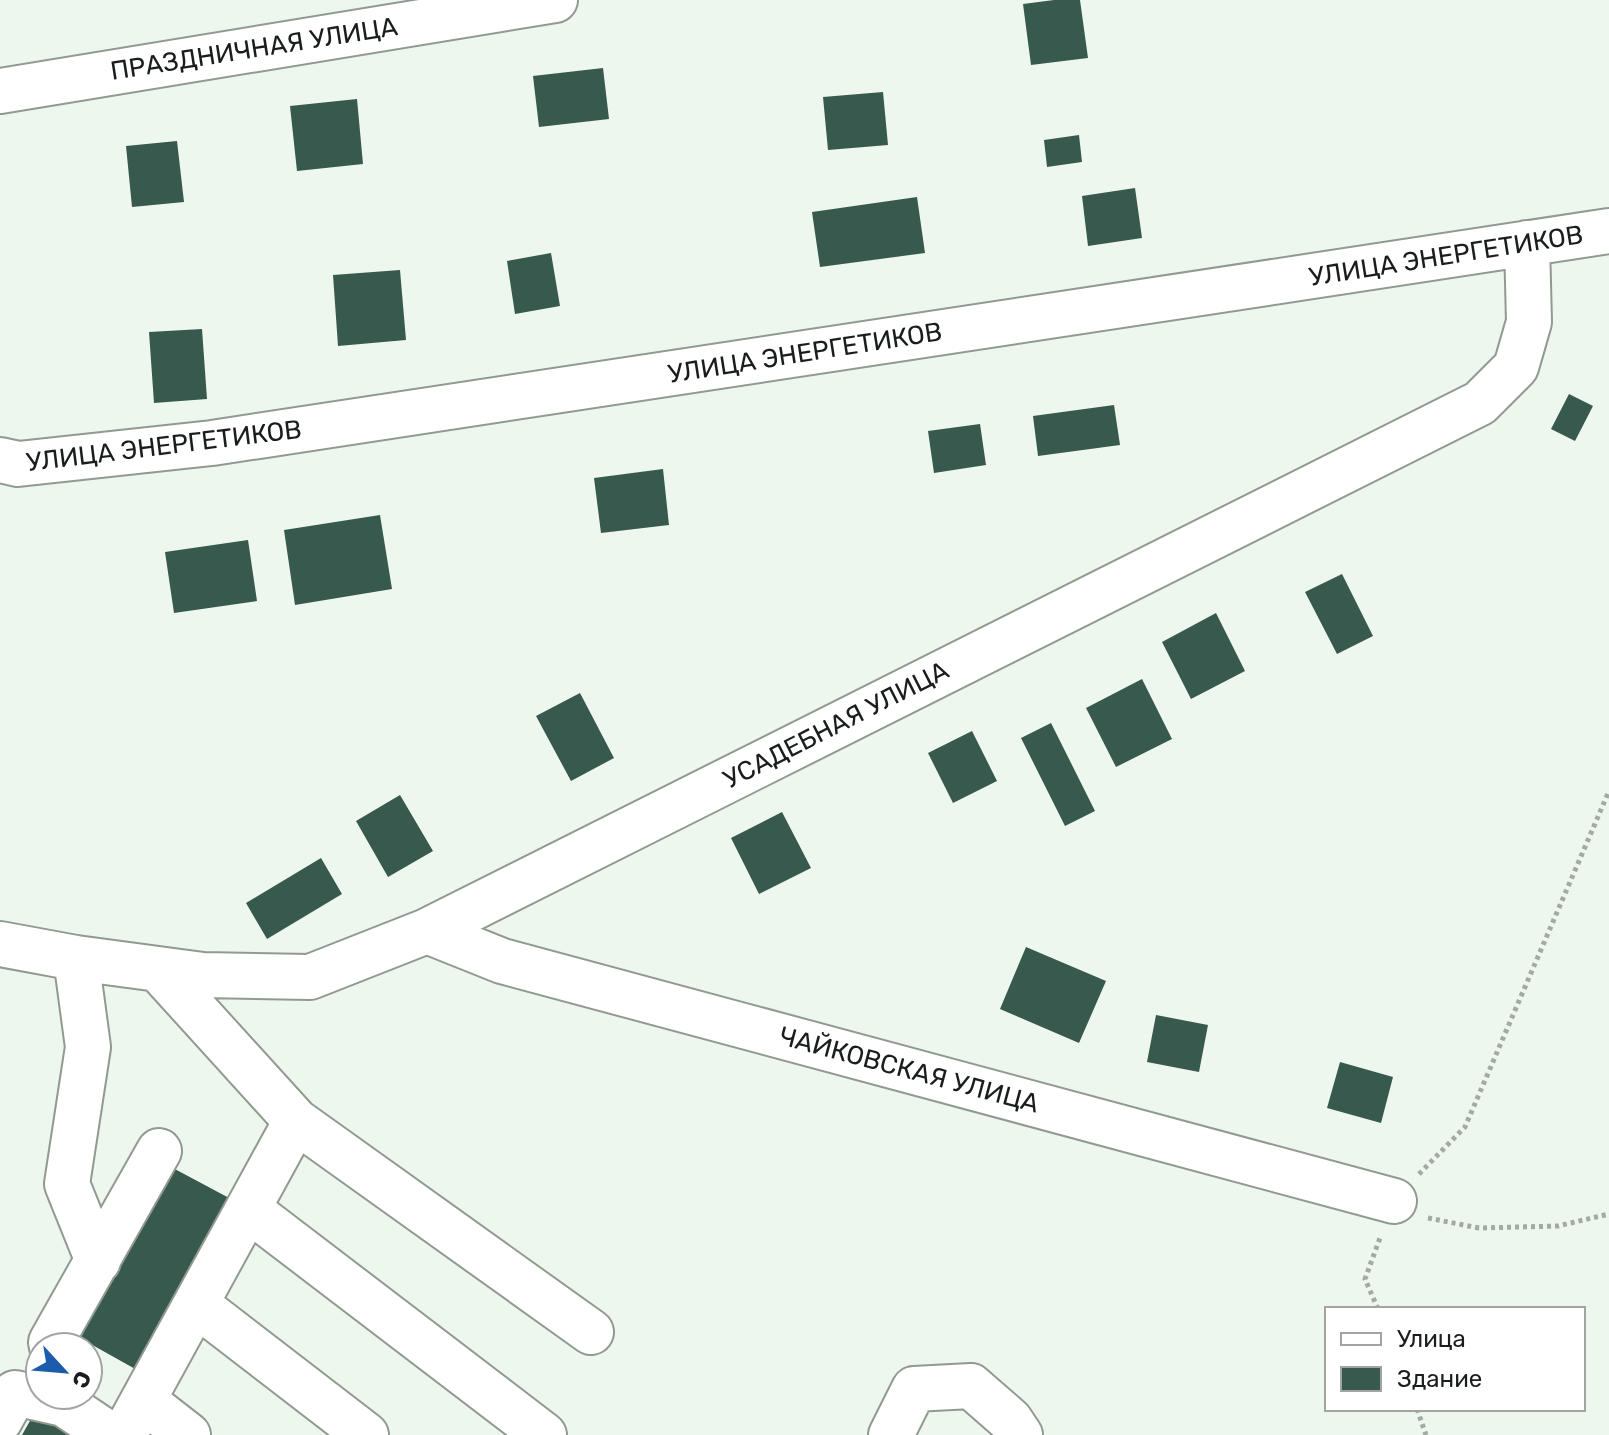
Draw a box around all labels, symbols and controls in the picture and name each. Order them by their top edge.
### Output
street label: ПРАЗДНИЧНАЯ УЛИЦА [108,11,400,87]
street label: УЛИЦА ЭНЕРГЕТИКОВ [1307,219,1585,293]
street label: УЛИЦА ЭНЕРГЕТИКОВ [666,316,944,390]
street label: УЛИЦА ЭНЕРГЕТИКОВ [25,414,303,478]
street label: УСАДЕБНАЯ УЛИЦА [718,655,954,795]
street label: ЧАЙКОВСКАЯ УЛИЦА [776,1020,1042,1120]
legend [1325,1307,1585,1411]
text: Улица [1397,1325,1466,1353]
north arrow [24,1331,104,1411]
text: Здание [1397,1365,1482,1393]
text: С [66,1367,97,1392]

